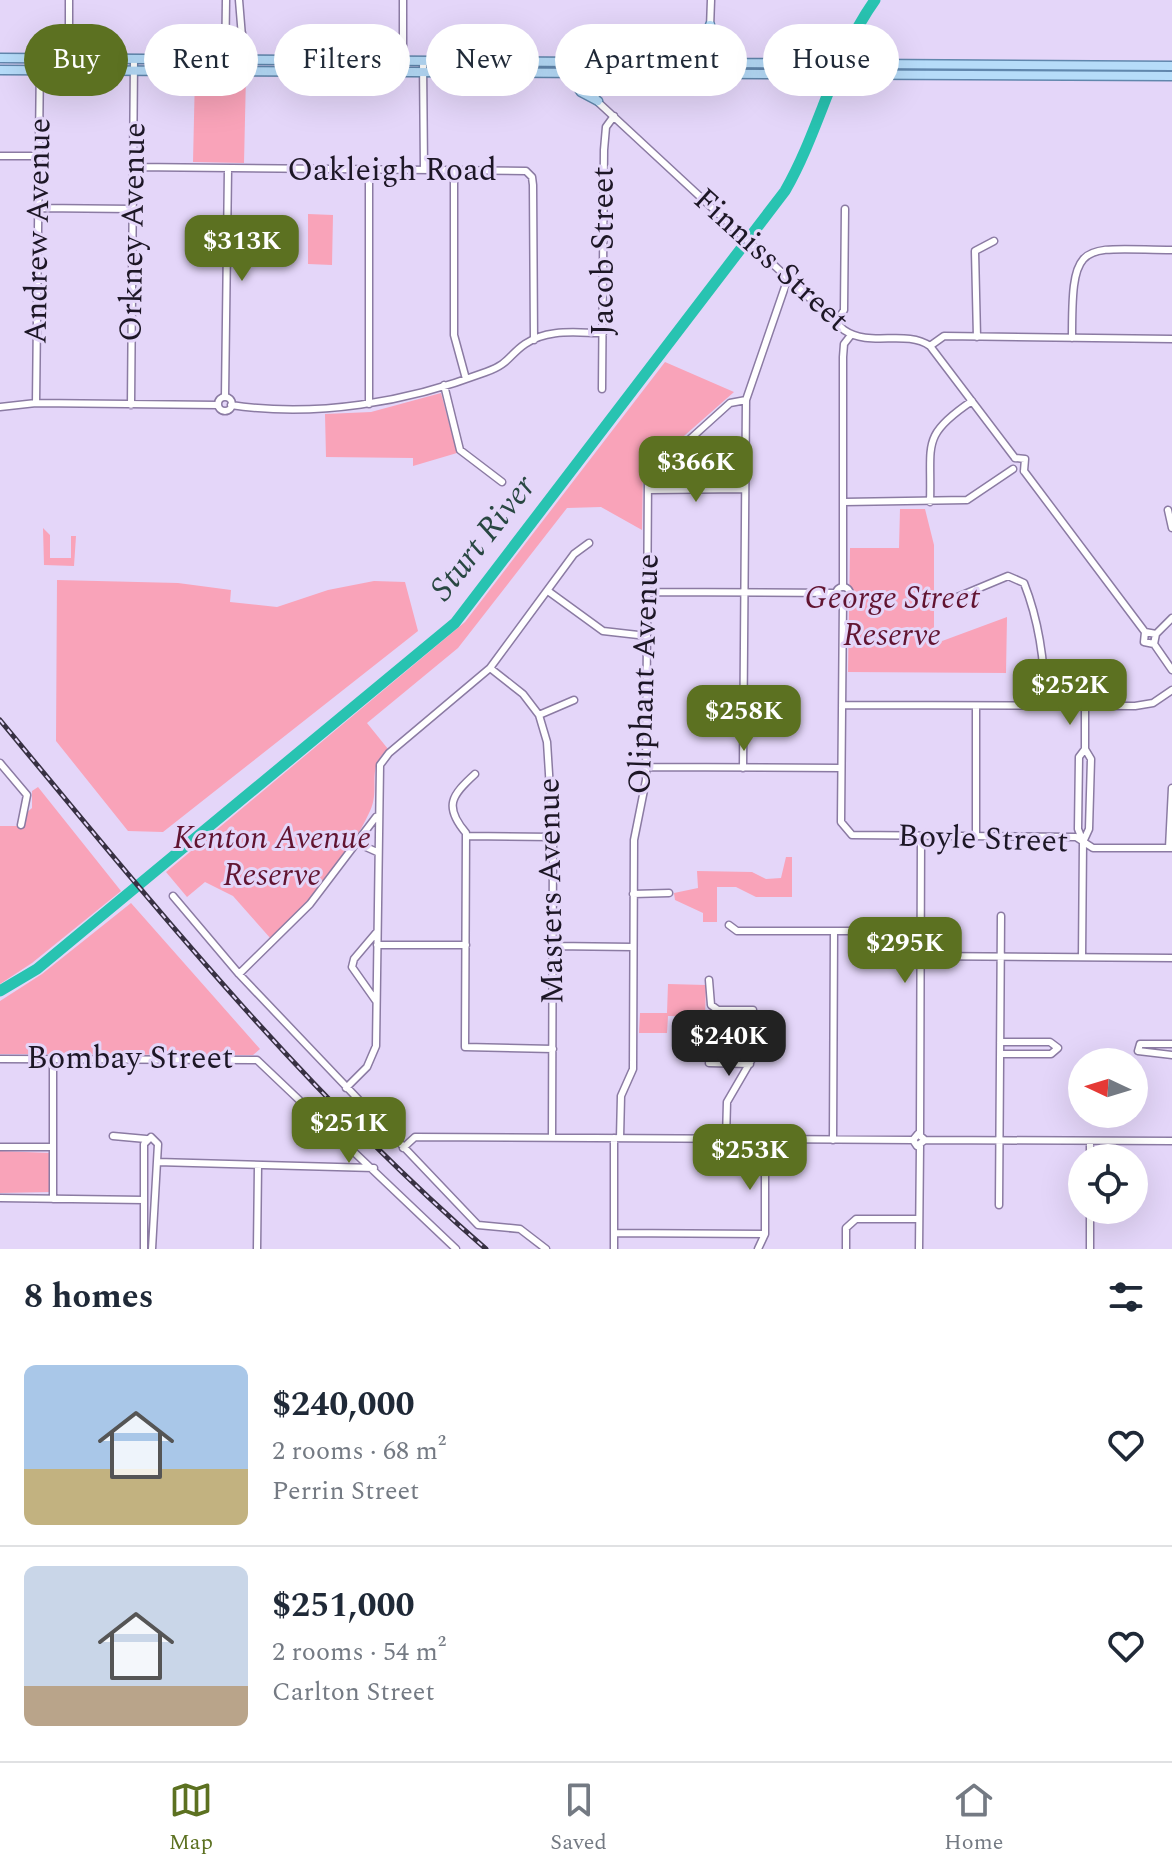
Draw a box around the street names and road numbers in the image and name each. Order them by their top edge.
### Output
street label: Andrew Avenue [12,117,64,345]
street label: Orkney Avenue [107,122,159,342]
street label: Oakleigh Road [287,146,497,195]
street label: Jacob Street [579,166,628,336]
street label: Finniss Street [682,176,860,344]
street label: Oliphant Avenue [615,553,673,795]
street label: Masters Avenue [525,777,577,1005]
street label: Boyle Street [897,812,1069,866]
street label: Bombay Street [27,1034,233,1083]

